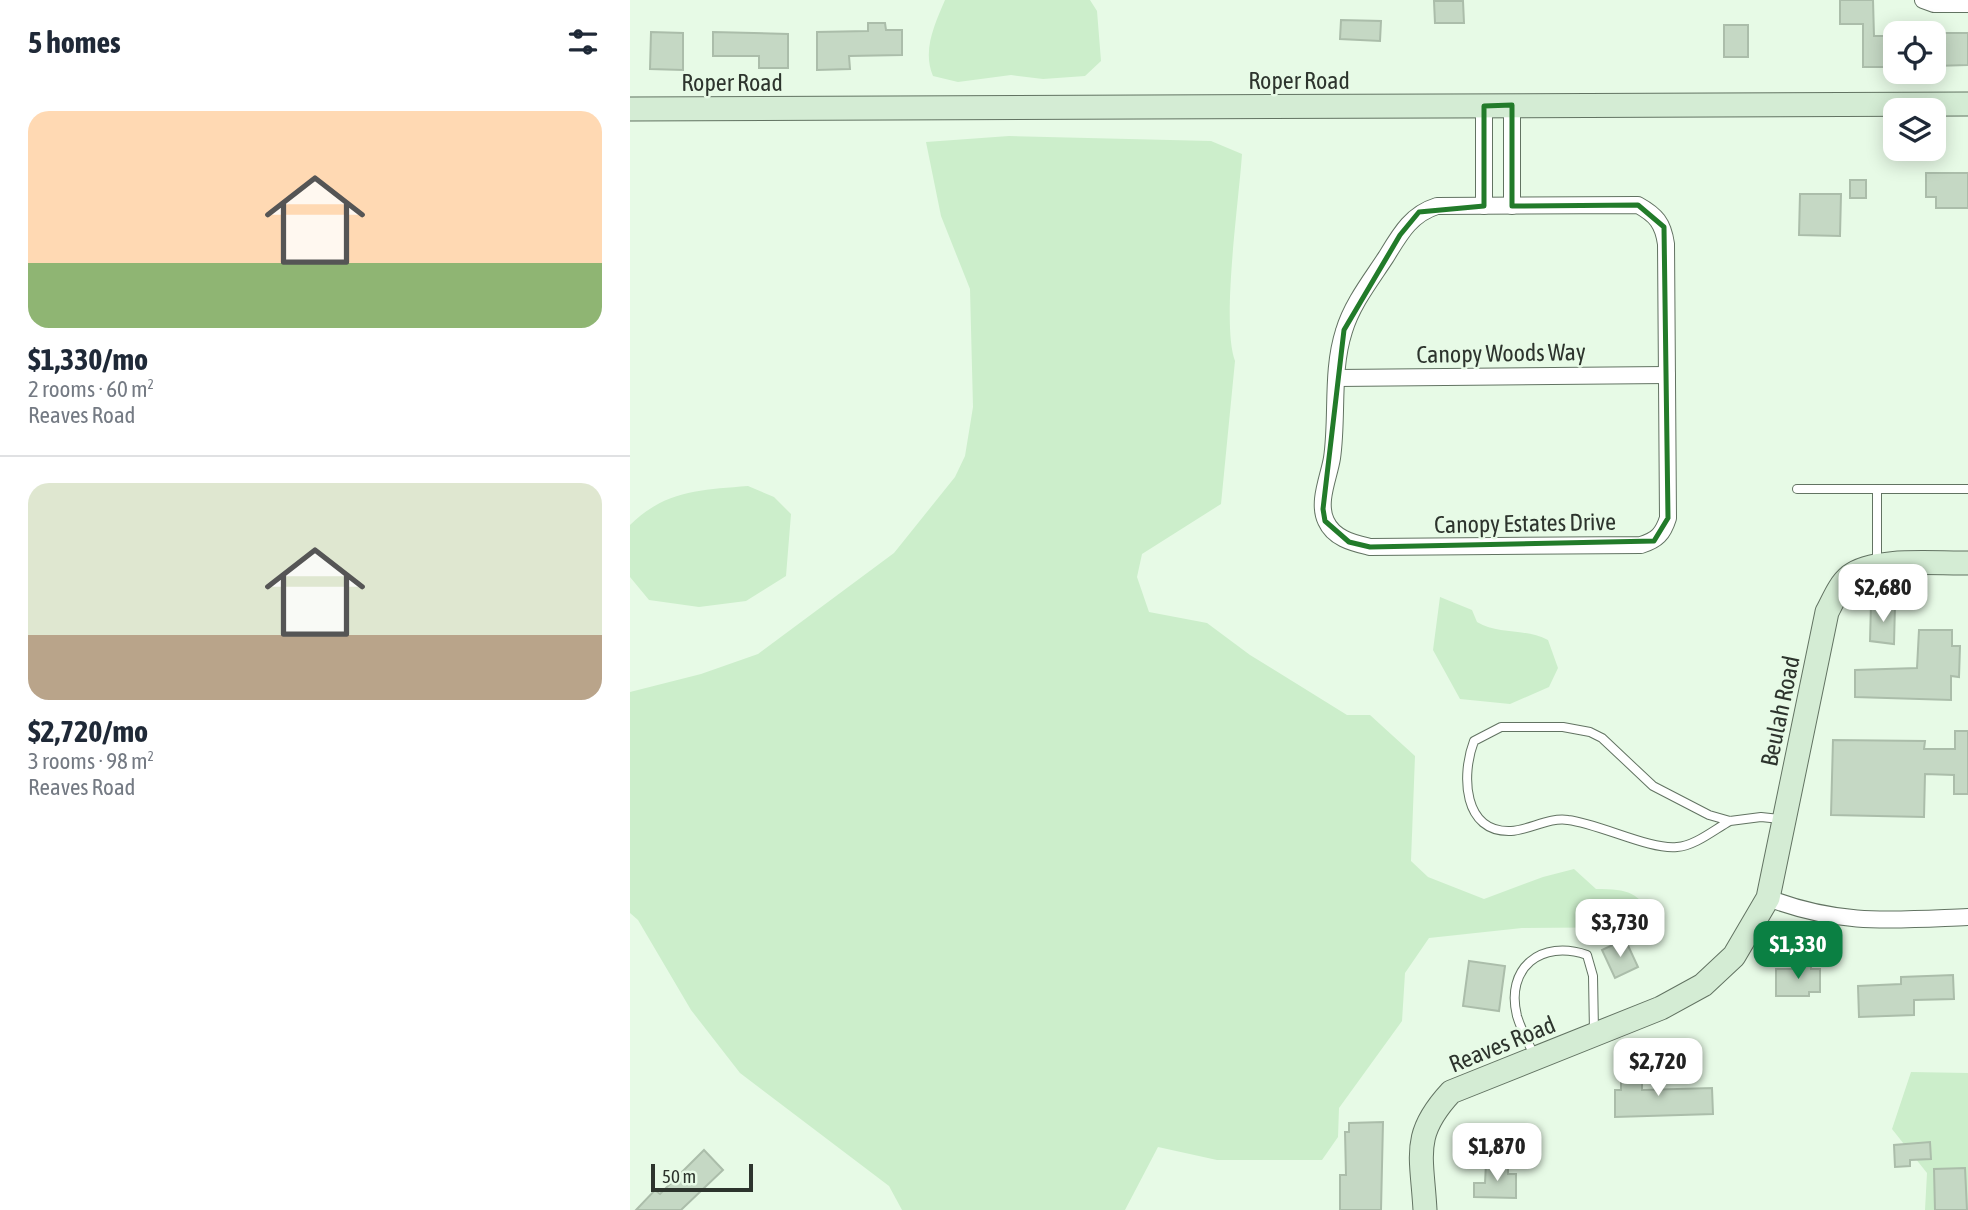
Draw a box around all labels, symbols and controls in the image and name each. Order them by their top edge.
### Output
map controls [1883,21,1946,161]
button: locate [1883,21,1946,84]
icon: filters [564,23,602,61]
text: 5 homes [28,25,121,59]
street label: Roper Road [1248,67,1350,94]
street label: Roper Road [681,69,783,96]
button: layers [1883,98,1946,161]
icon: home [252,157,378,283]
street label: Canopy Woods Way [1416,338,1586,368]
text: $1,330/mo [28,342,148,376]
text: 2 rooms · 60 m² [28,376,154,402]
text: Reaves Road [28,402,136,428]
street label: Canopy Estates Drive [1434,508,1616,538]
icon: home [252,529,378,655]
pin: $2,680 [1826,564,1940,624]
text: $2,680 [1855,574,1912,600]
street label: Beulah Road [1755,653,1805,769]
text: $2,720/mo [28,714,148,748]
text: 3 rooms · 98 m² [28,748,154,774]
text: Reaves Road [28,774,136,800]
pin: $3,730 [1563,900,1677,959]
text: $3,730 [1592,909,1649,935]
pin: $1,330 [1741,922,1855,981]
text: $1,330 [1770,931,1827,957]
street label: Reaves Road [1445,1010,1559,1078]
pin: $2,720 [1601,1038,1715,1098]
text: $2,720 [1630,1048,1687,1074]
pin: $1,870 [1440,1124,1554,1183]
text: $1,870 [1469,1133,1526,1159]
scale bar [651,1161,752,1193]
text: 50 m [662,1165,696,1187]

